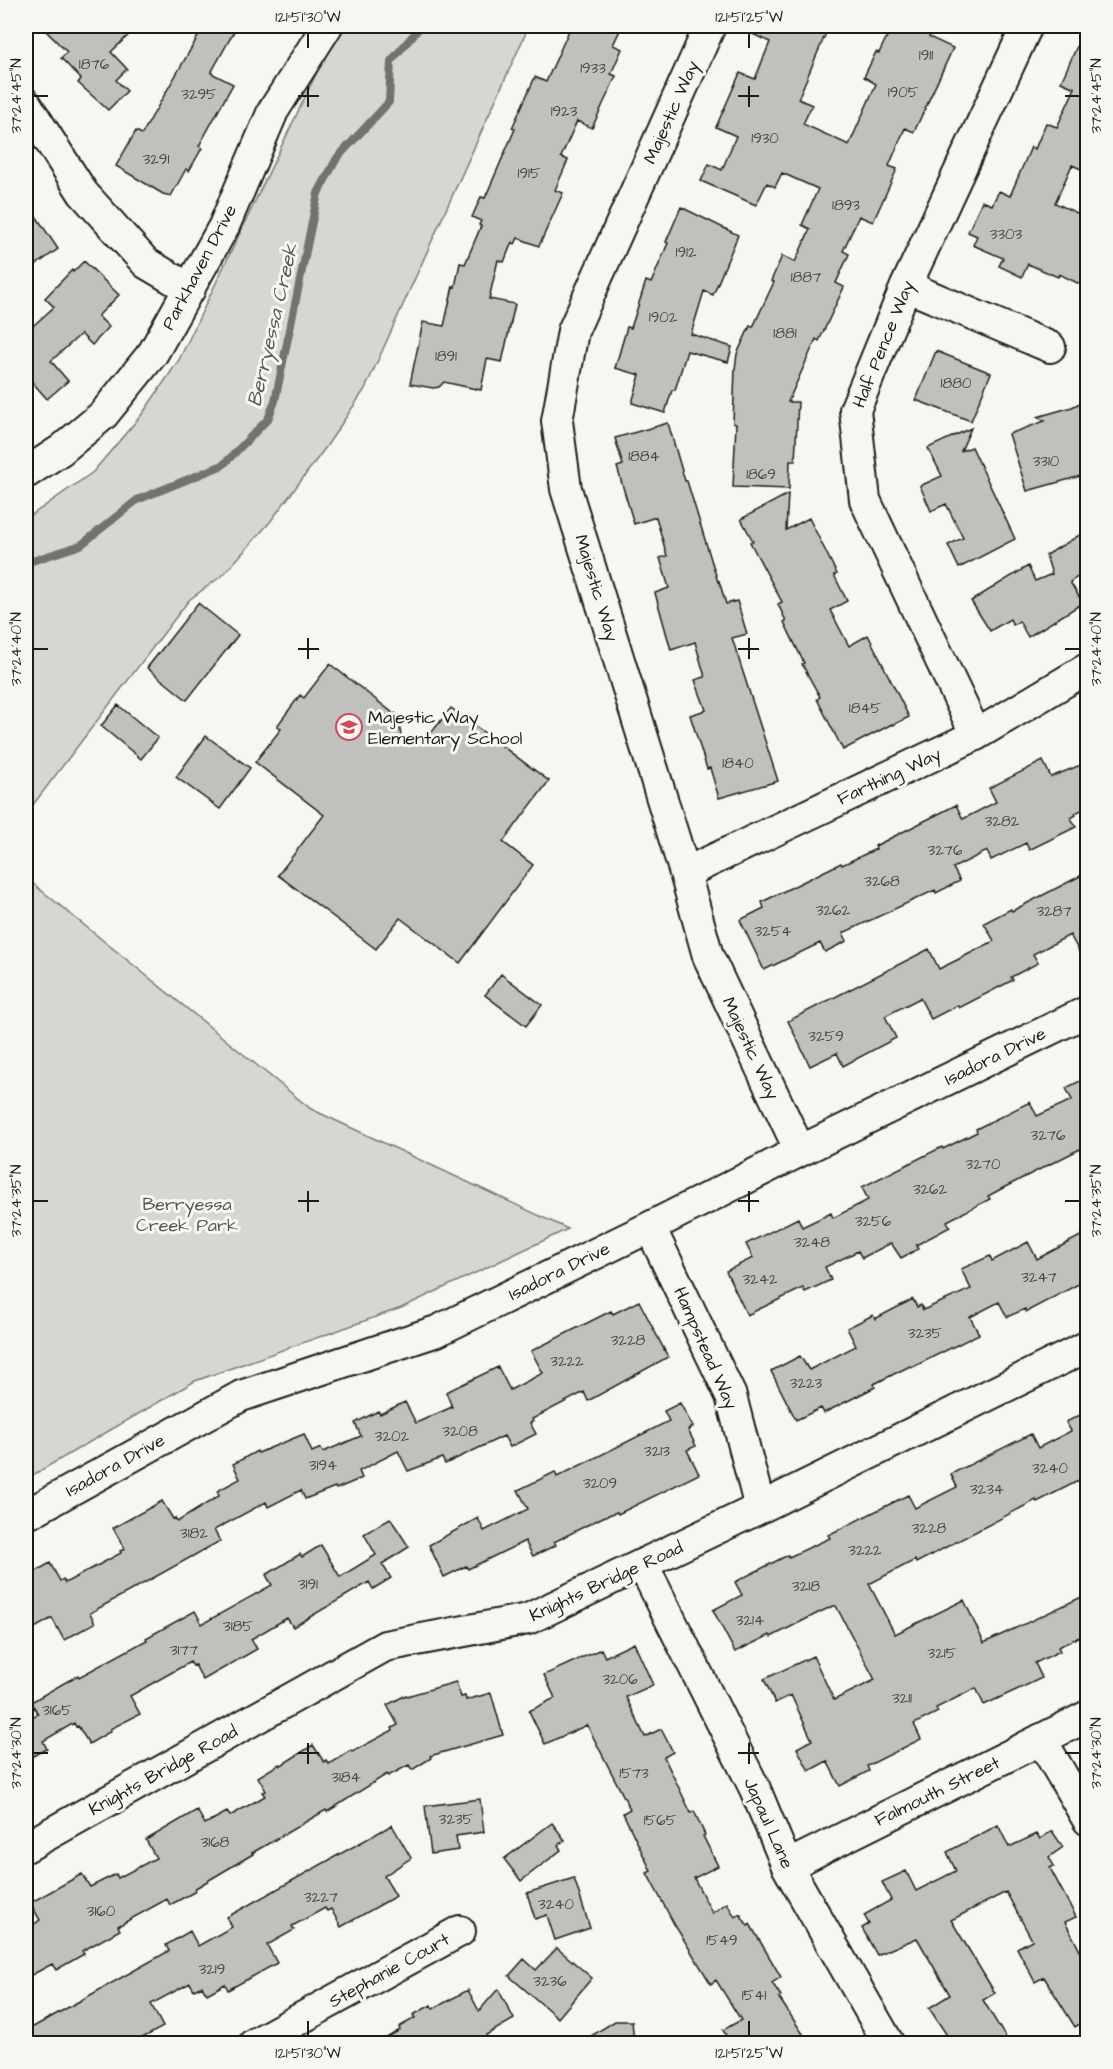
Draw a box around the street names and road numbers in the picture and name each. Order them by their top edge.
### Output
street label: Majestic Way [638,57,706,168]
street label: Parkhaven Drive [156,200,243,334]
street label: Half Pence Way [847,277,921,412]
street label: Majestic Way [567,532,625,645]
street label: Farthing Way [833,741,946,812]
street label: Majestic Way [715,993,785,1104]
street label: Isadora Drive [940,1021,1050,1092]
street label: Isadora Drive [504,1236,614,1307]
street label: Hampstead Way [666,1283,744,1414]
street label: Isadora Drive [61,1428,170,1503]
street label: Knights Bridge Road [525,1535,687,1629]
street label: Knights Bridge Road [84,1719,243,1823]
street label: Falmouth Street [870,1750,1005,1833]
street label: Japaul Lane [737,1774,800,1873]
street label: Stephanie Court [324,1927,455,2014]

